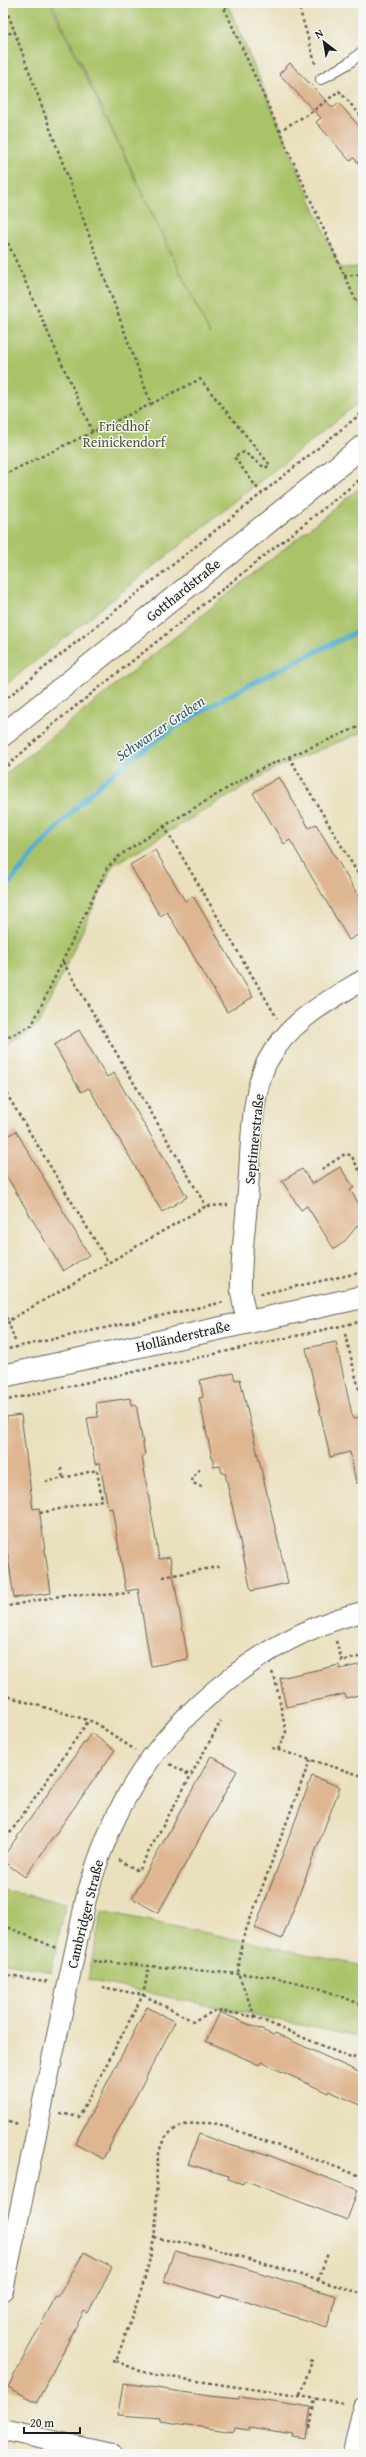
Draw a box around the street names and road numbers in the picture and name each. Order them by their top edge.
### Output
street label: Gotthardstraße [142,554,225,626]
street label: Septimerstraße [239,1092,269,1185]
street label: Holländerstraße [134,1315,232,1357]
street label: Cambridger Straße [62,1857,108,1970]

